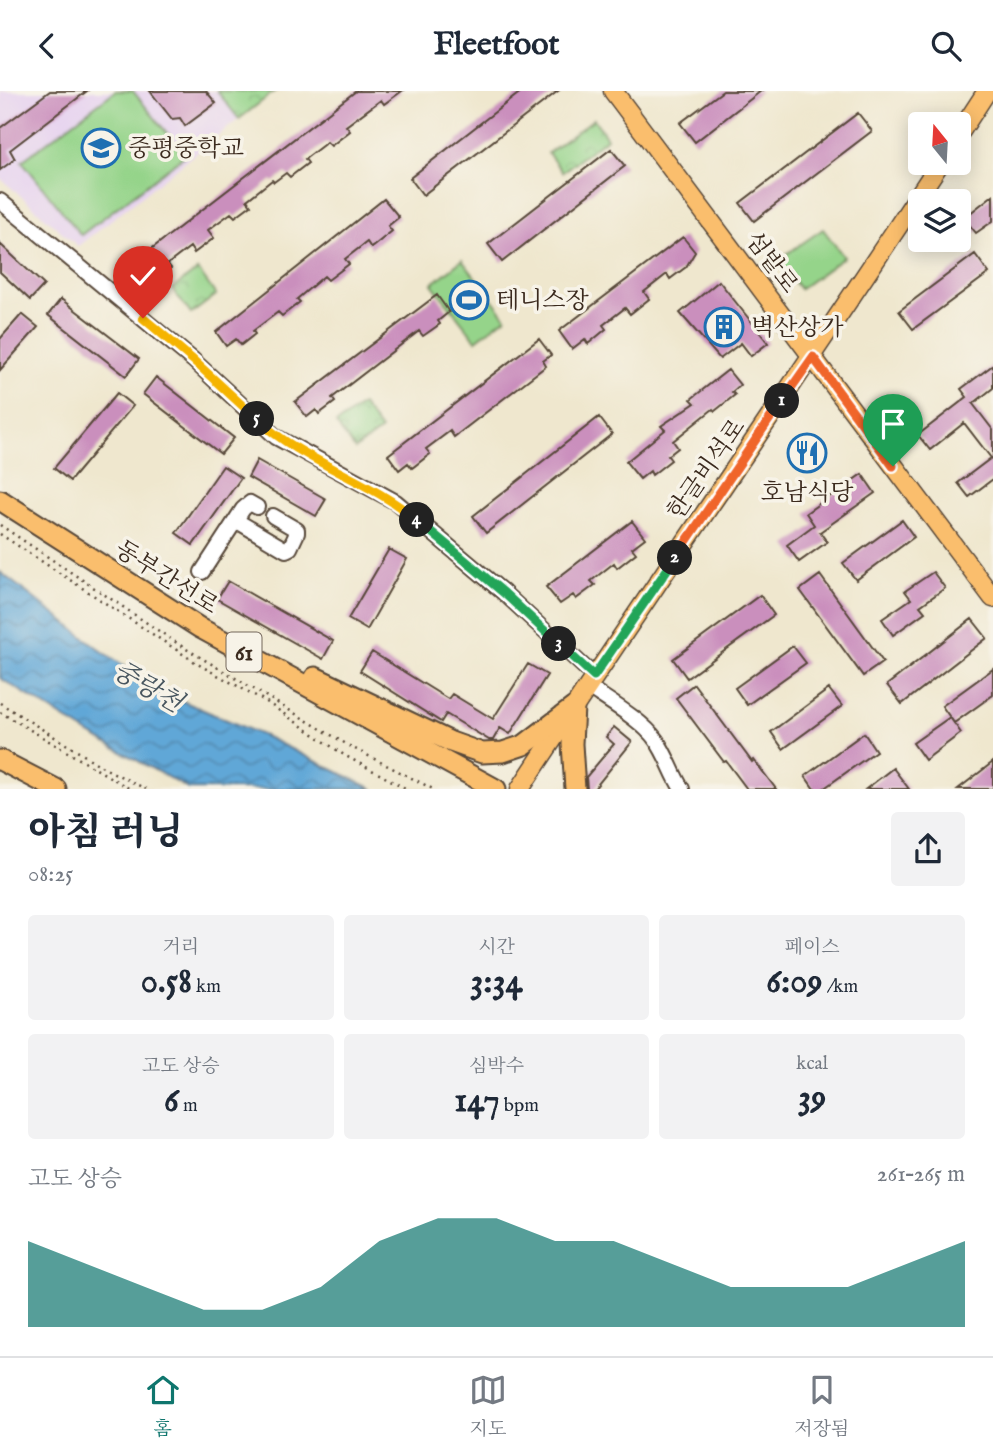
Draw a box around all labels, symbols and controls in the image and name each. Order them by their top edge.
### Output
text: Fleetfoot [433,25,560,66]
icon: back [28,27,66,65]
icon: search [927,27,965,65]
north arrow [908,112,971,175]
map controls [908,112,971,252]
school or university icon: 중평중학교 [80,127,122,169]
place label: 중평중학교 [128,134,244,165]
button: layers [908,189,971,252]
street label: 섬밭로 [737,226,804,300]
pin [113,246,173,318]
icon: check [124,257,162,295]
sports icon: 테니스장 [448,279,490,321]
place label: 테니스장 [496,286,590,317]
building icon: 벽산상가 [703,306,745,348]
place label: 벽산상가 [751,313,844,344]
pin: 1 [764,383,800,419]
text: 1 [778,388,785,412]
pin [863,394,923,466]
pin: 5 [240,401,274,437]
icon: arrive [874,405,912,443]
text: 5 [253,406,260,430]
street label: 한글비석로 [661,413,753,526]
restaurant icon: 호남식당 [786,432,828,474]
place label: 호남식당 [761,478,854,509]
pin: 4 [400,503,434,537]
text: 4 [412,507,421,531]
street label: 동부간선로 [109,534,224,622]
pin: 2 [658,540,692,575]
text: 2 [670,545,679,569]
pin: 3 [542,627,576,661]
text: 3 [555,631,562,655]
road number: 61 [226,632,262,671]
water label: 중랑천 [106,654,190,721]
text: 아침 러닝 [28,810,183,858]
button: share [891,812,965,886]
text: 08:25 [28,860,73,889]
text: 거리 [162,936,199,960]
text: 시간 [478,936,515,960]
text: 페이스 [785,936,840,960]
text: 0.58 [141,960,192,1005]
text: 3:34 [470,960,523,1005]
text: 6:09 [766,960,823,1005]
text: km [192,975,221,999]
text: /km [823,975,858,999]
text: kcal [796,1052,828,1076]
text: 고도 상승 [142,1055,220,1079]
text: 심박수 [469,1055,524,1079]
text: 39 [798,1076,826,1121]
text: 6 [164,1079,179,1124]
text: 147 [454,1079,500,1124]
text: m [179,1094,198,1118]
text: bpm [500,1094,539,1118]
text: 261–265 m [877,1160,965,1189]
text: 고도 상승 [28,1165,122,1194]
tab: 홈 [144,1371,182,1442]
tab: 지도 [469,1371,507,1442]
tab: 저장됨 [794,1371,849,1442]

